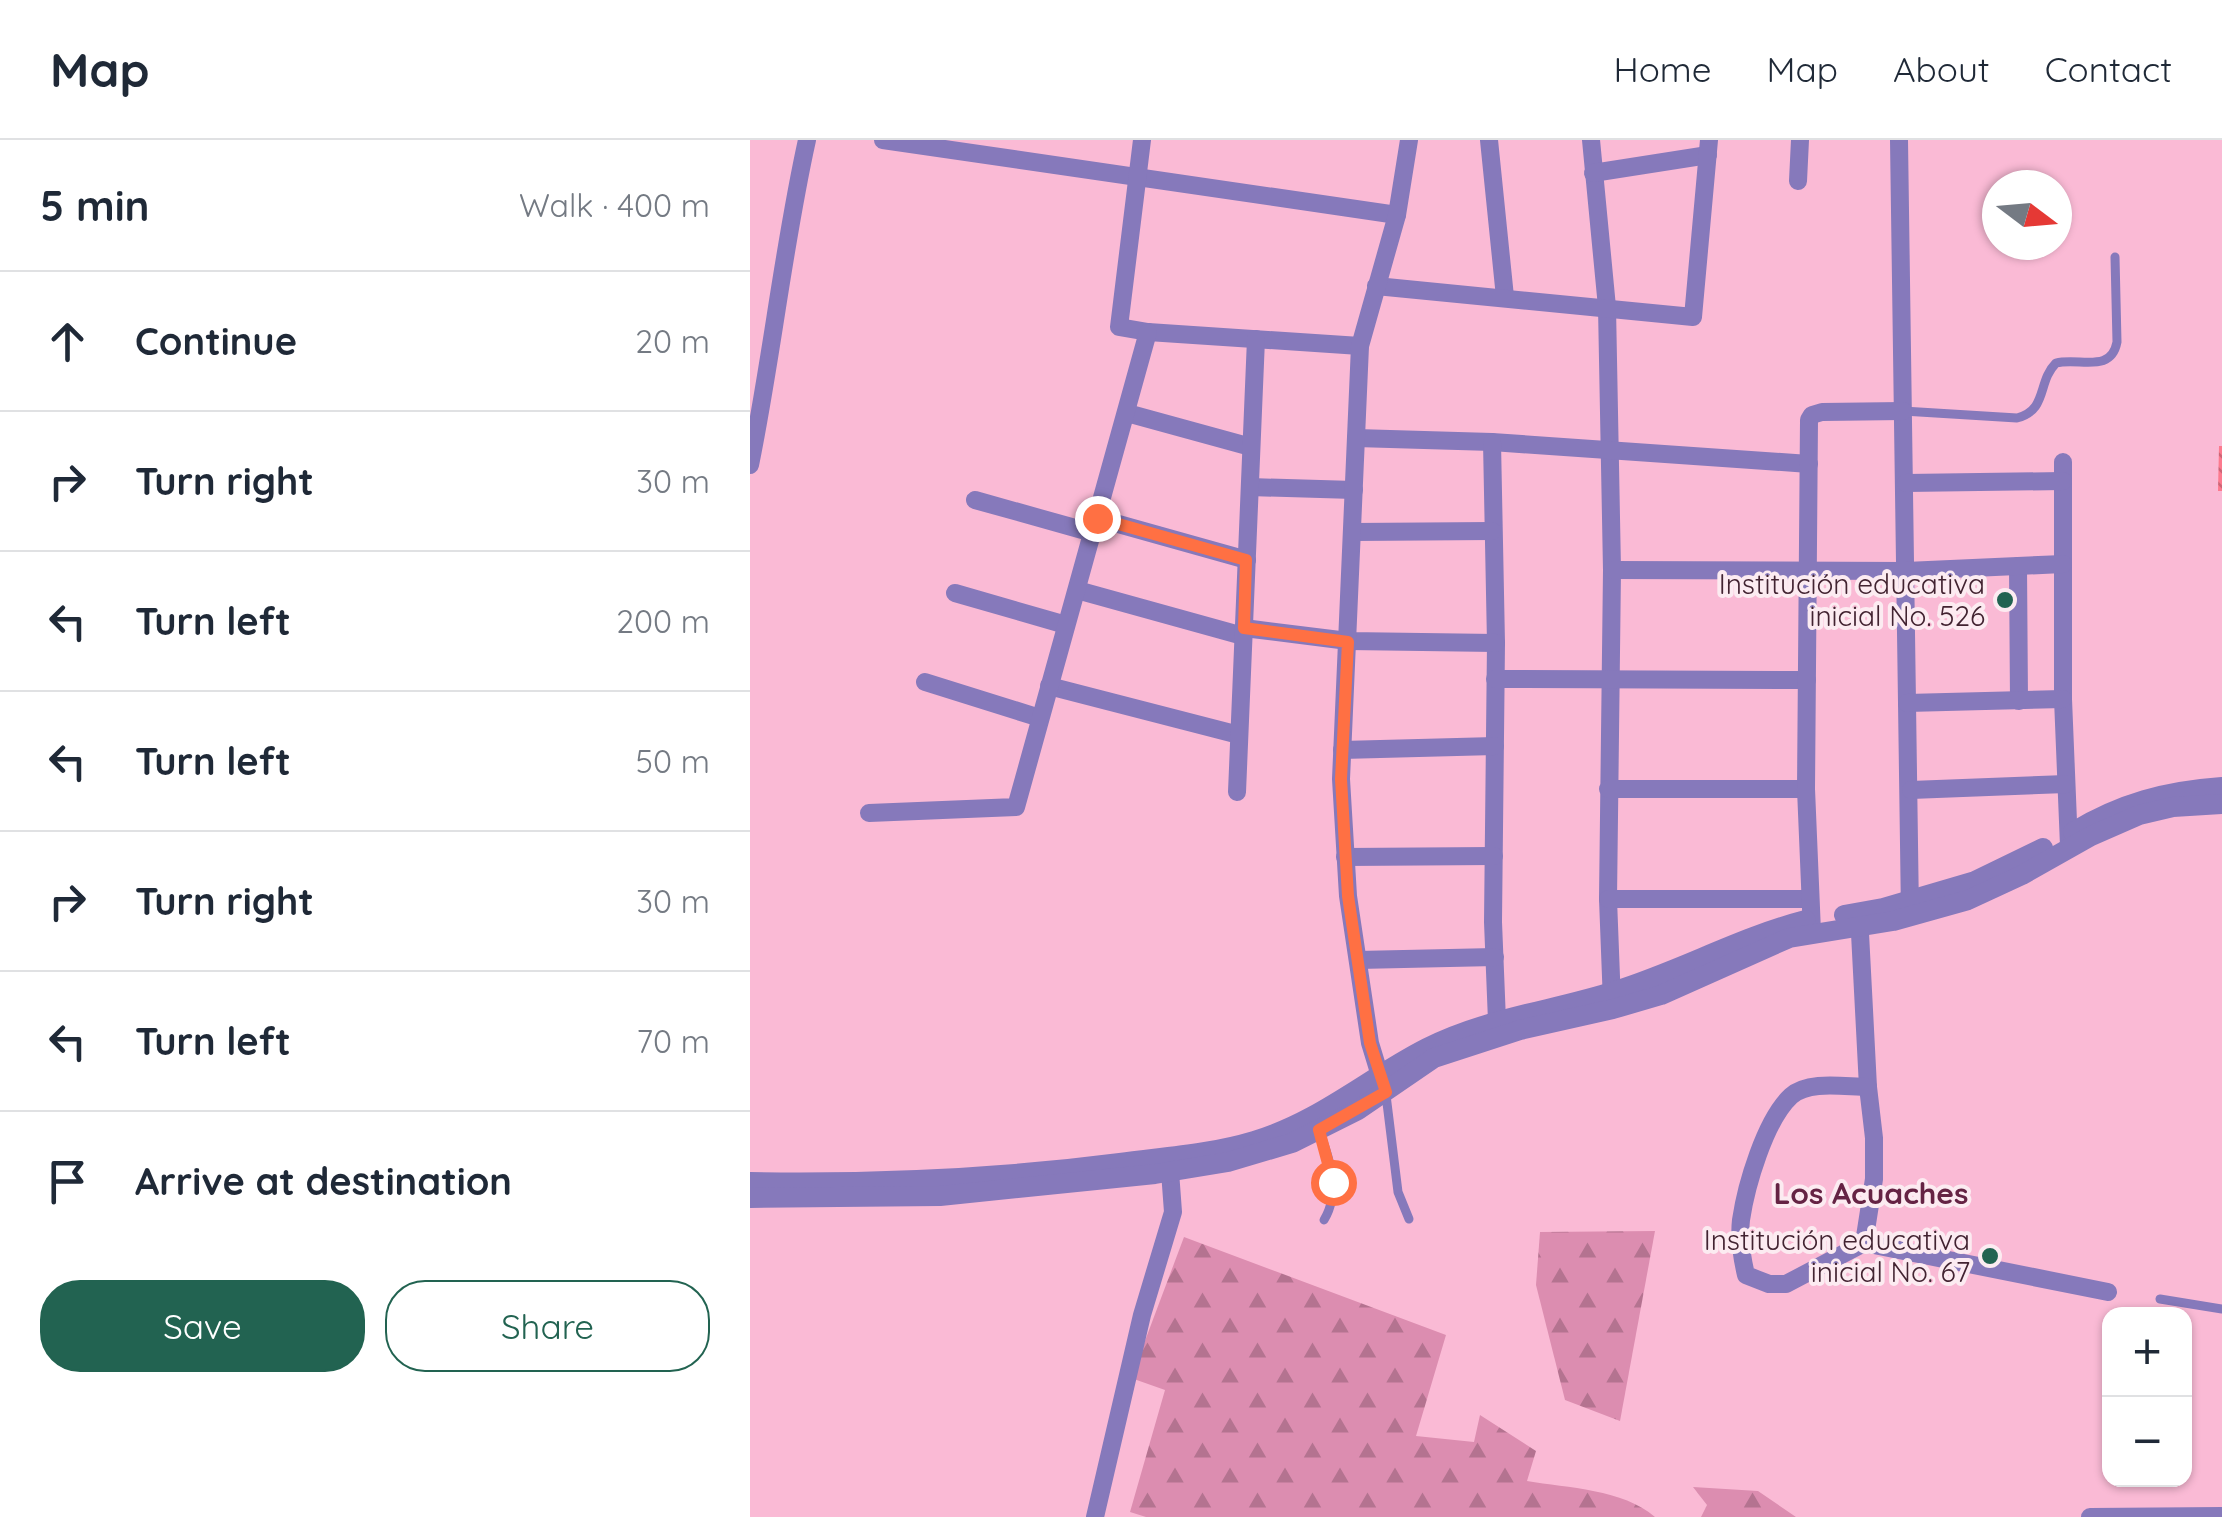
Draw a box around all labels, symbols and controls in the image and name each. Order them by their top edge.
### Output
text: Map [50,39,150,99]
text: Home [1614,47,1712,91]
text: Map [1767,47,1838,91]
text: About [1893,47,1990,91]
text: Contact [2045,47,2172,91]
north arrow [1982,170,2072,260]
text: 5 min [40,179,150,232]
text: Walk · 400 m [519,185,710,225]
icon: ahead [40,314,95,369]
text: Continue [135,317,297,365]
text: 20 m [635,321,710,361]
icon: right [40,454,95,509]
text: Turn right [135,457,314,505]
text: 30 m [636,461,710,501]
route end [1075,496,1121,542]
place label: Institución educativa inicial No. 526 [1719,566,1985,633]
marker: Institución educativa inicial No. 526 [1994,589,2016,611]
icon: left [40,594,95,649]
text: Turn left [135,597,291,645]
text: 200 m [616,601,710,641]
icon: left [40,734,95,789]
text: Turn left [135,737,291,785]
text: 50 m [636,741,710,781]
icon: right [40,874,95,929]
text: Turn right [135,877,314,925]
text: 30 m [636,881,710,921]
icon: left [40,1014,95,1069]
text: Turn left [135,1017,291,1065]
text: 70 m [637,1021,710,1061]
icon: arrive [40,1154,95,1209]
text: Arrive at destination [135,1157,512,1205]
route start [1311,1160,1357,1206]
district label: Los Acuaches [1774,1174,1969,1212]
place label: Institución educativa inicial No. 67 [1704,1222,1970,1289]
marker: Institución educativa inicial No. 67 [1979,1245,2001,1267]
button: Save [40,1280,365,1372]
button: Share [385,1280,710,1372]
map controls [2102,1307,2192,1487]
button: + [2102,1307,2192,1397]
button: − [2102,1397,2192,1487]

